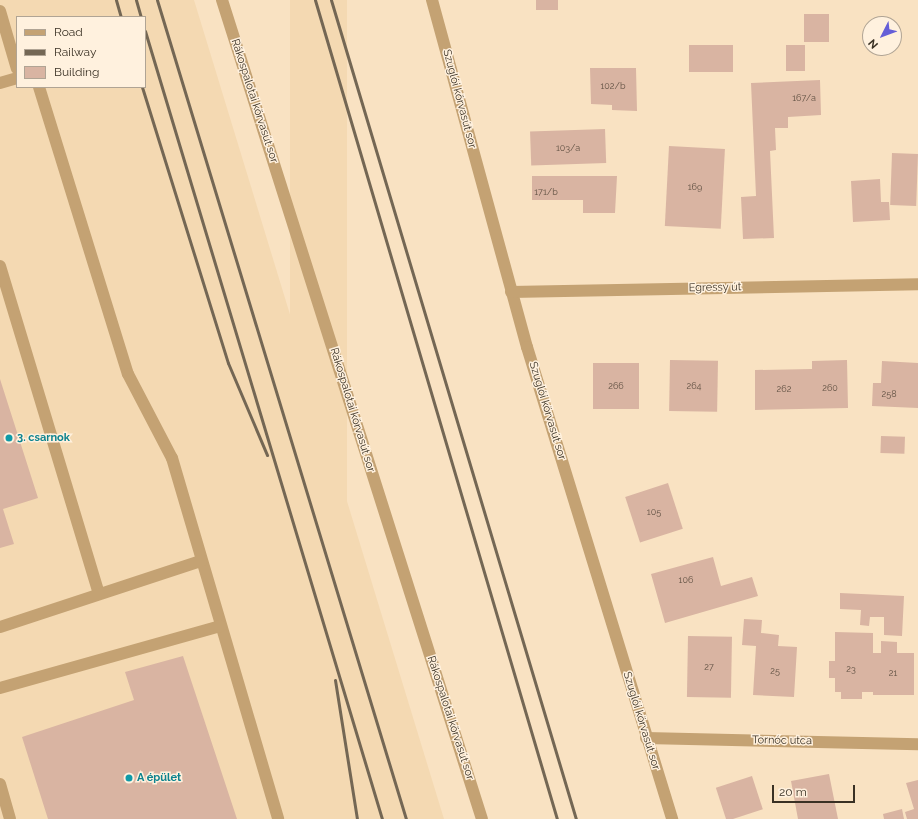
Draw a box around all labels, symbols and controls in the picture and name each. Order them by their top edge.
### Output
legend [16,16,146,88]
north arrow [862,16,902,56]
text: Road [54,25,83,39]
text: N [866,36,881,51]
street label: Rákospalotai körvasút sor [228,37,280,165]
text: Railway [54,45,96,59]
street label: Szuglói körvasút sor [439,48,479,150]
text: Building [54,65,100,79]
house number: 102/b [600,81,626,91]
house number: 167/a [792,93,816,103]
house number: 103/a [556,143,580,153]
house number: 169 [688,182,702,192]
house number: 171/b [534,187,558,197]
street label: Egressy út [688,281,742,295]
street label: Rákospalotai körvasút sor [327,346,377,474]
street label: Szuglói körvasút sor [526,360,568,462]
house number: 266 [608,381,624,391]
house number: 264 [686,381,702,391]
house number: 260 [822,383,838,393]
house number: 262 [777,384,791,394]
house number: 258 [882,389,896,399]
place label: 3. csarnok [17,431,70,445]
marker: 3. csarnok [4,433,14,443]
house number: 105 [647,507,661,517]
house number: 106 [679,575,693,585]
street label: Rákospalotai körvasút sor [424,654,476,782]
house number: 27 [704,662,714,672]
house number: 23 [846,664,856,674]
house number: 25 [770,666,780,676]
house number: 21 [889,668,897,678]
street label: Szuglói körvasút sor [620,670,662,772]
street label: Tornóc utca [752,734,812,748]
place label: A épület [137,771,182,785]
marker: A épület [124,773,134,783]
scale bar [774,777,857,803]
text: 20 m [779,785,807,799]

